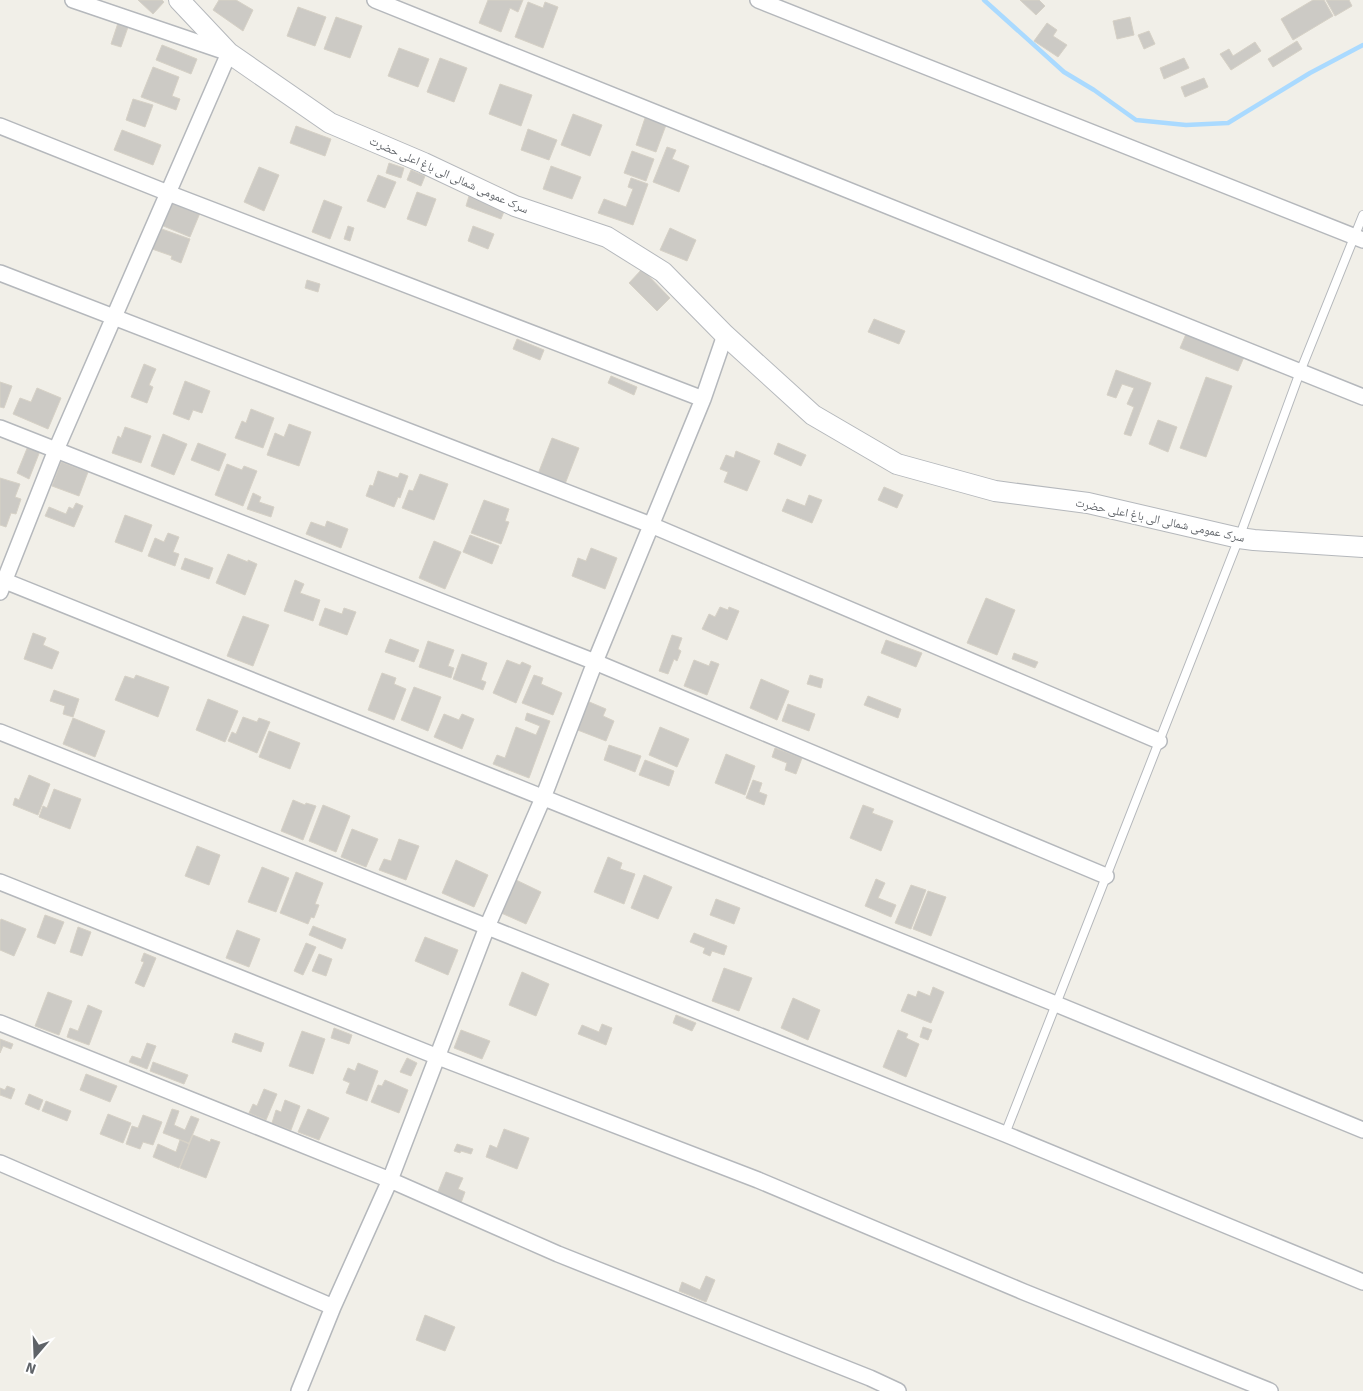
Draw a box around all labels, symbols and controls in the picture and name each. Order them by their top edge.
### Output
street label: سرک عمومی شمالی الی باغ اعلی حضرت [367,133,531,217]
street label: سرک عمومی شمالی الی باغ اعلی حضرت [1074,495,1246,546]
north arrow [10,1331,60,1381]
text: N [24,1358,38,1377]

